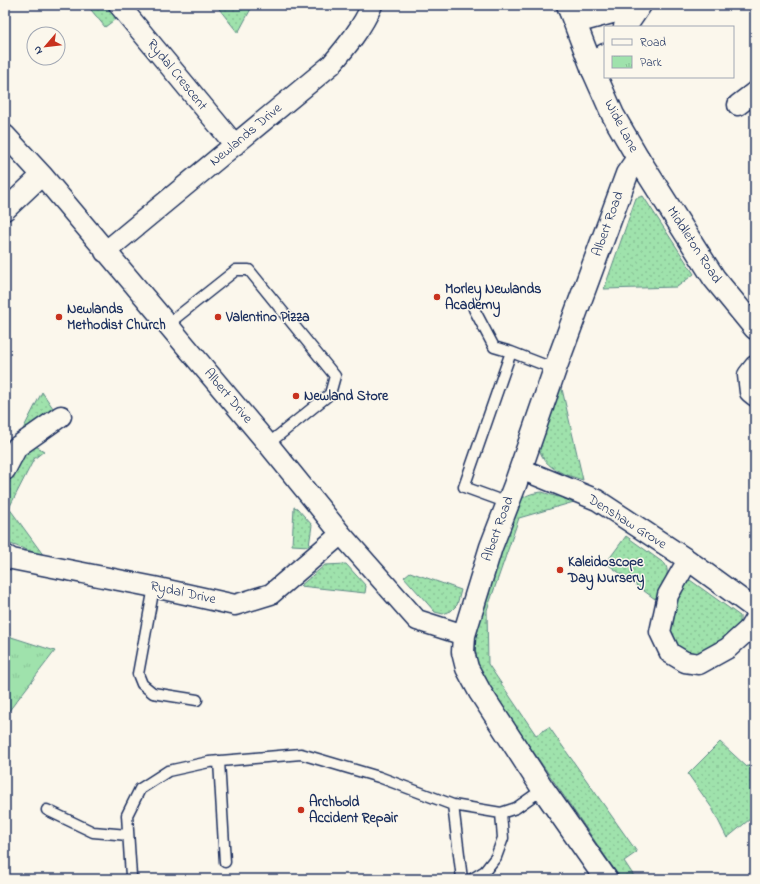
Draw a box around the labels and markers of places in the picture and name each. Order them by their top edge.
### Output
place label: Morley Newlands Academy [445,279,541,318]
marker: Morley Newlands Academy [432,292,442,302]
place label: Newlands Methodist Church [67,299,166,336]
place label: Valentino Pizza [225,307,310,328]
marker: Newlands Methodist Church [54,312,64,322]
marker: Valentino Pizza [213,312,223,322]
place label: Newland Store [304,386,389,407]
marker: Newland Store [291,391,301,401]
place label: Kaleidoscope Day Nursery [567,552,645,591]
marker: Kaleidoscope Day Nursery [555,565,565,575]
place label: Archbold Accident Repair [309,792,399,829]
marker: Archbold Accident Repair [296,805,306,815]

